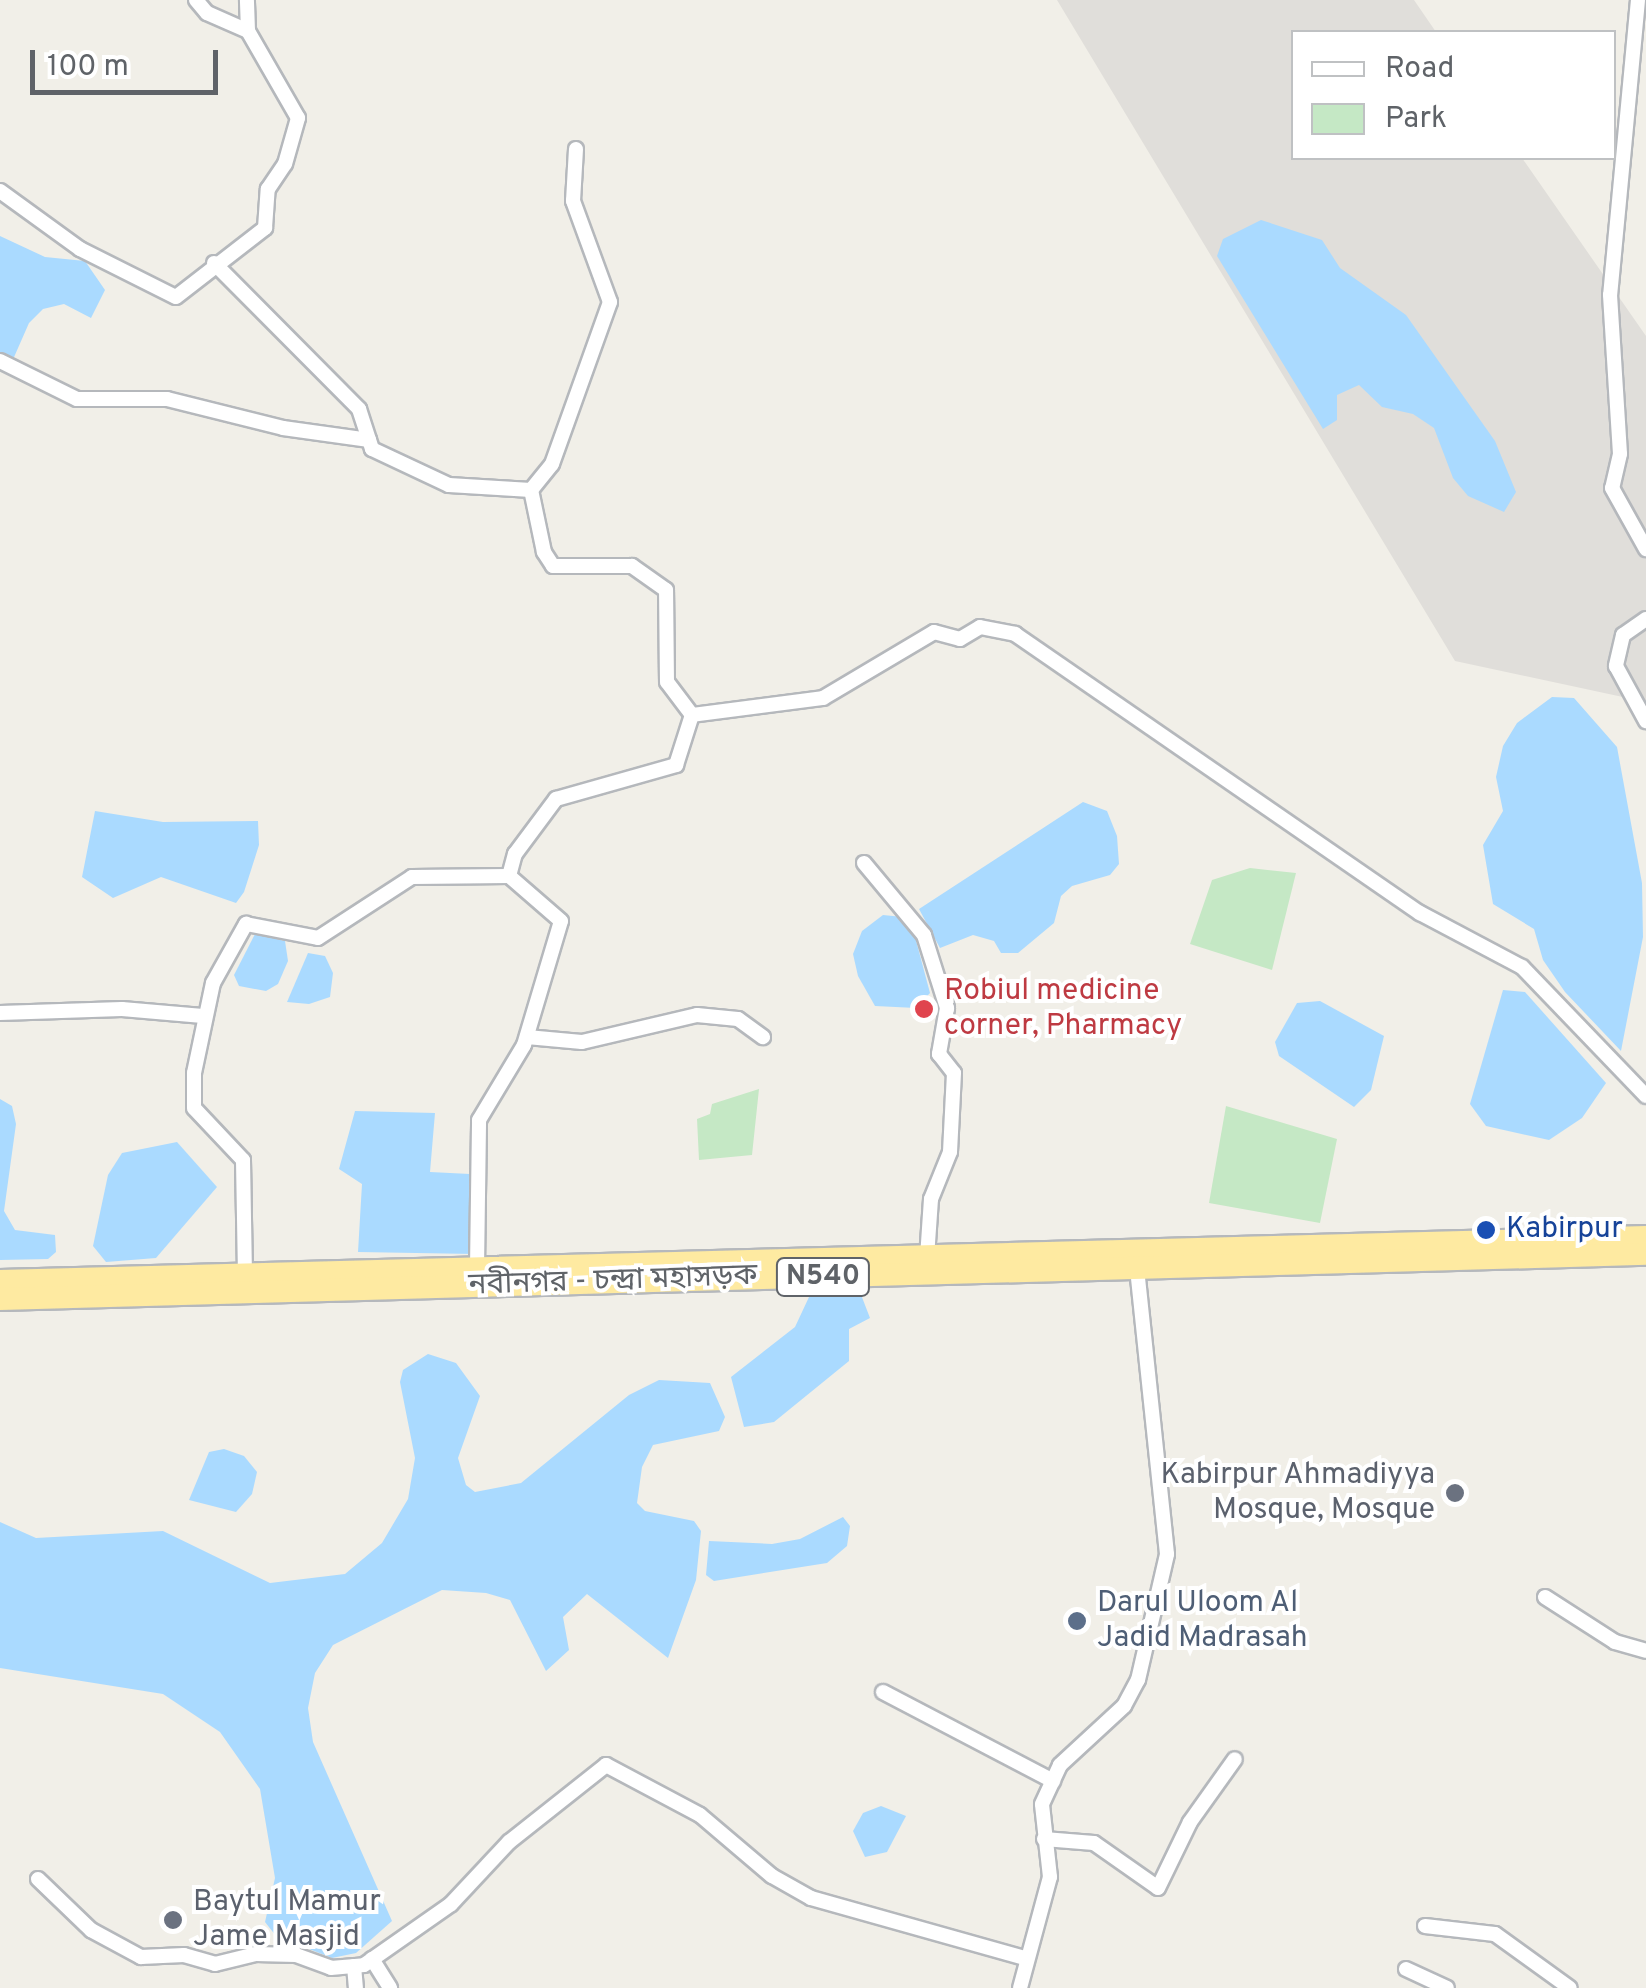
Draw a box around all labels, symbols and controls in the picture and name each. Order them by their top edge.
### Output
scale bar [35,30,222,92]
legend [1291,30,1616,160]
text: 100 m [47,49,129,86]
text: Road [1385,51,1454,88]
text: Park [1385,101,1447,138]
place label: Robiul medicine corner, Pharmacy [944,974,1182,1044]
marker: Robiul medicine corner, Pharmacy [913,998,935,1020]
place label: Kabirpur [1506,1212,1623,1248]
marker: Kabirpur [1475,1219,1497,1241]
road number: N540 [776,1254,870,1300]
street label: নবীনগর - চন্দ্রা মহাসড়ক [468,1259,758,1305]
place label: Kabirpur Ahmadiyya Mosque, Mosque [1159,1458,1435,1528]
marker: Kabirpur Ahmadiyya Mosque, Mosque [1444,1482,1466,1504]
place label: Darul Uloom Al Jadid Madrasah [1097,1586,1308,1656]
marker: Darul Uloom Al Jadid Madrasah [1066,1610,1088,1632]
place label: Baytul Mamur Jame Masjid [193,1885,381,1956]
marker: Baytul Mamur Jame Masjid [162,1909,184,1931]

